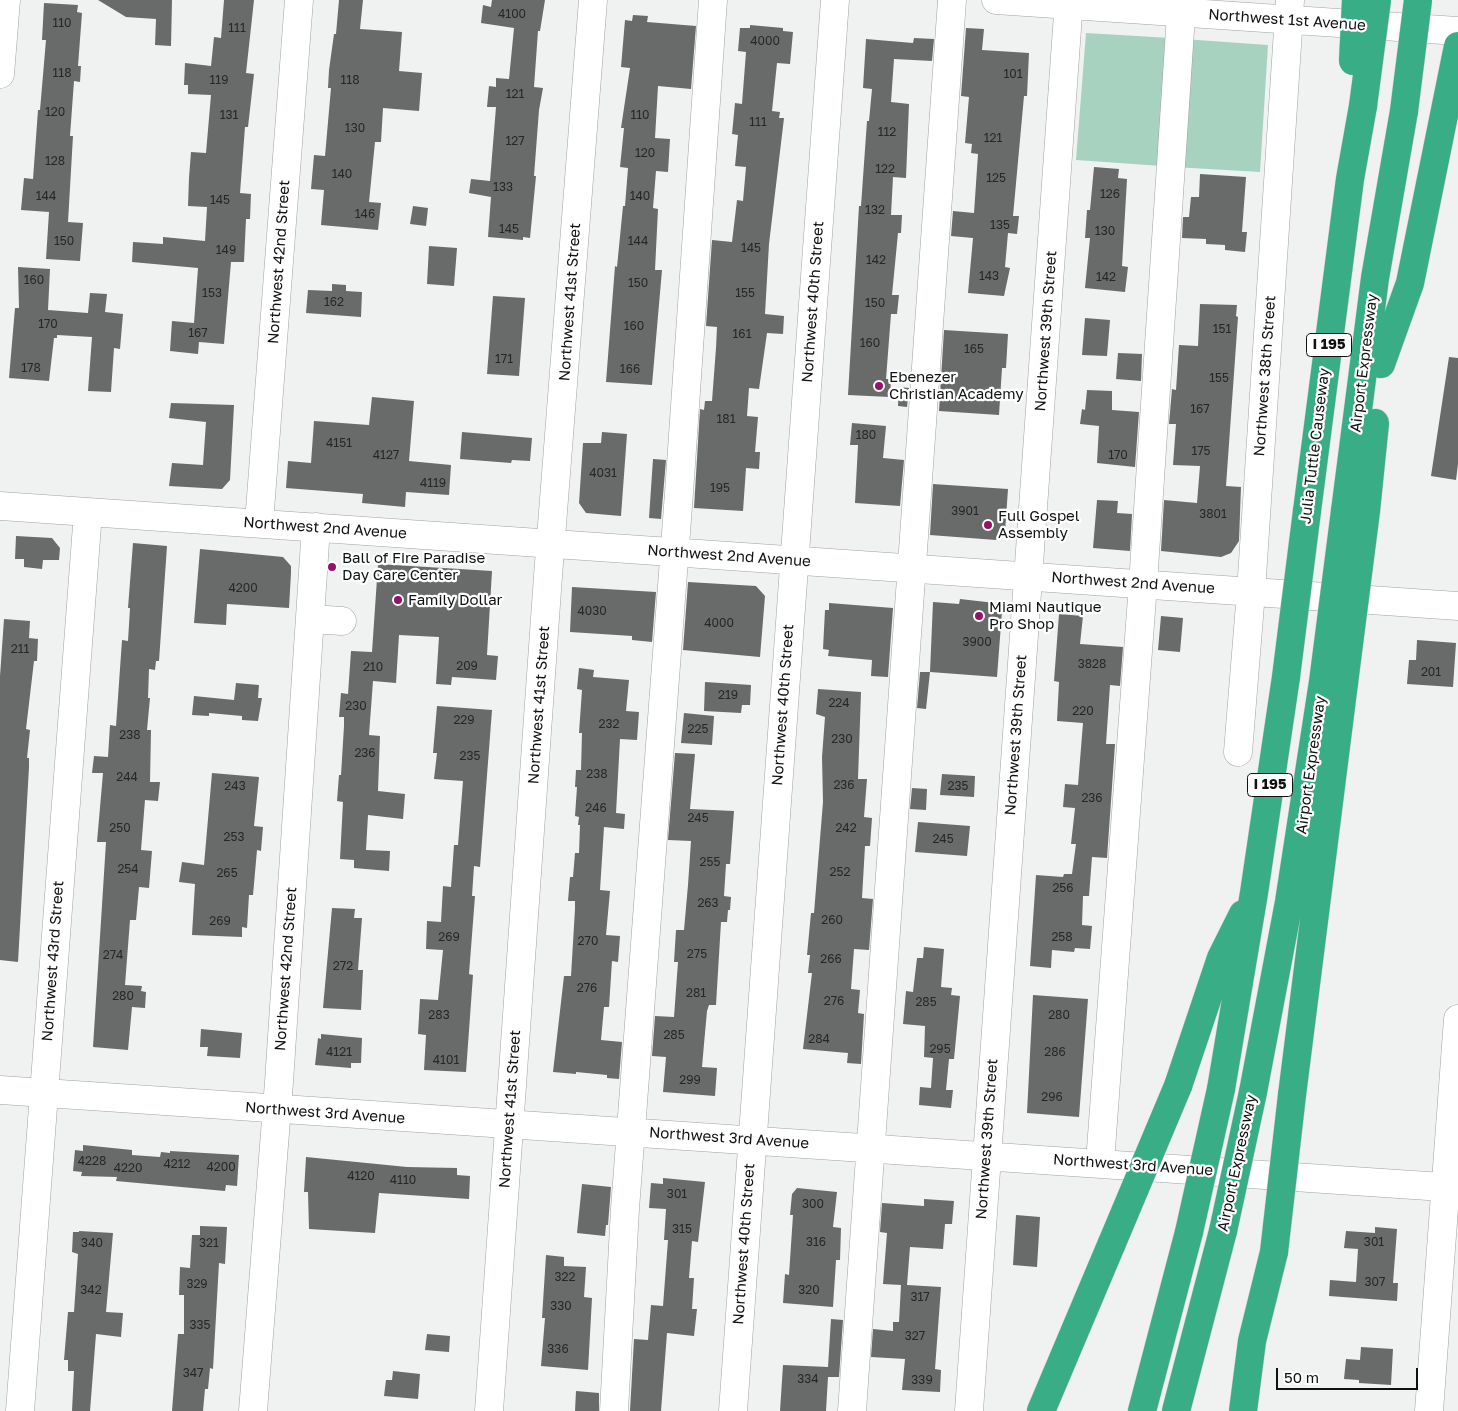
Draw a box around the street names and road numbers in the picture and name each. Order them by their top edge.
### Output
street label: Northwest 1st Avenue [1208,6,1366,34]
street label: Northwest 42nd Street [264,179,294,345]
street label: Northwest 40th Street [798,221,828,383]
street label: Northwest 41st Street [555,222,585,382]
street label: Northwest 39th Street [1031,250,1061,412]
street label: Airport Expressway [1347,293,1381,433]
street label: Northwest 38th Street [1250,295,1280,457]
road number: I 195 [1306,334,1352,356]
street label: Julia Tuttle Causeway [1296,367,1334,525]
street label: Northwest 2nd Avenue [243,513,407,543]
street label: Northwest 2nd Avenue [647,541,811,571]
street label: Northwest 2nd Avenue [1051,568,1215,598]
street label: Northwest 40th Street [768,624,798,786]
street label: Northwest 41st Street [524,625,554,785]
street label: Northwest 39th Street [1001,654,1031,816]
street label: Airport Expressway [1292,695,1330,835]
road number: I 195 [1248,774,1292,796]
street label: Northwest 43rd Street [38,880,68,1042]
street label: Northwest 42nd Street [271,886,301,1052]
street label: Northwest 41st Street [495,1029,525,1189]
street label: Northwest 39th Street [972,1058,1002,1220]
street label: Airport Expressway [1214,1093,1260,1233]
street label: Northwest 3rd Avenue [244,1098,406,1128]
street label: Northwest 3rd Avenue [648,1123,810,1153]
street label: Northwest 3rd Avenue [1052,1150,1214,1180]
street label: Northwest 40th Street [729,1163,759,1325]

